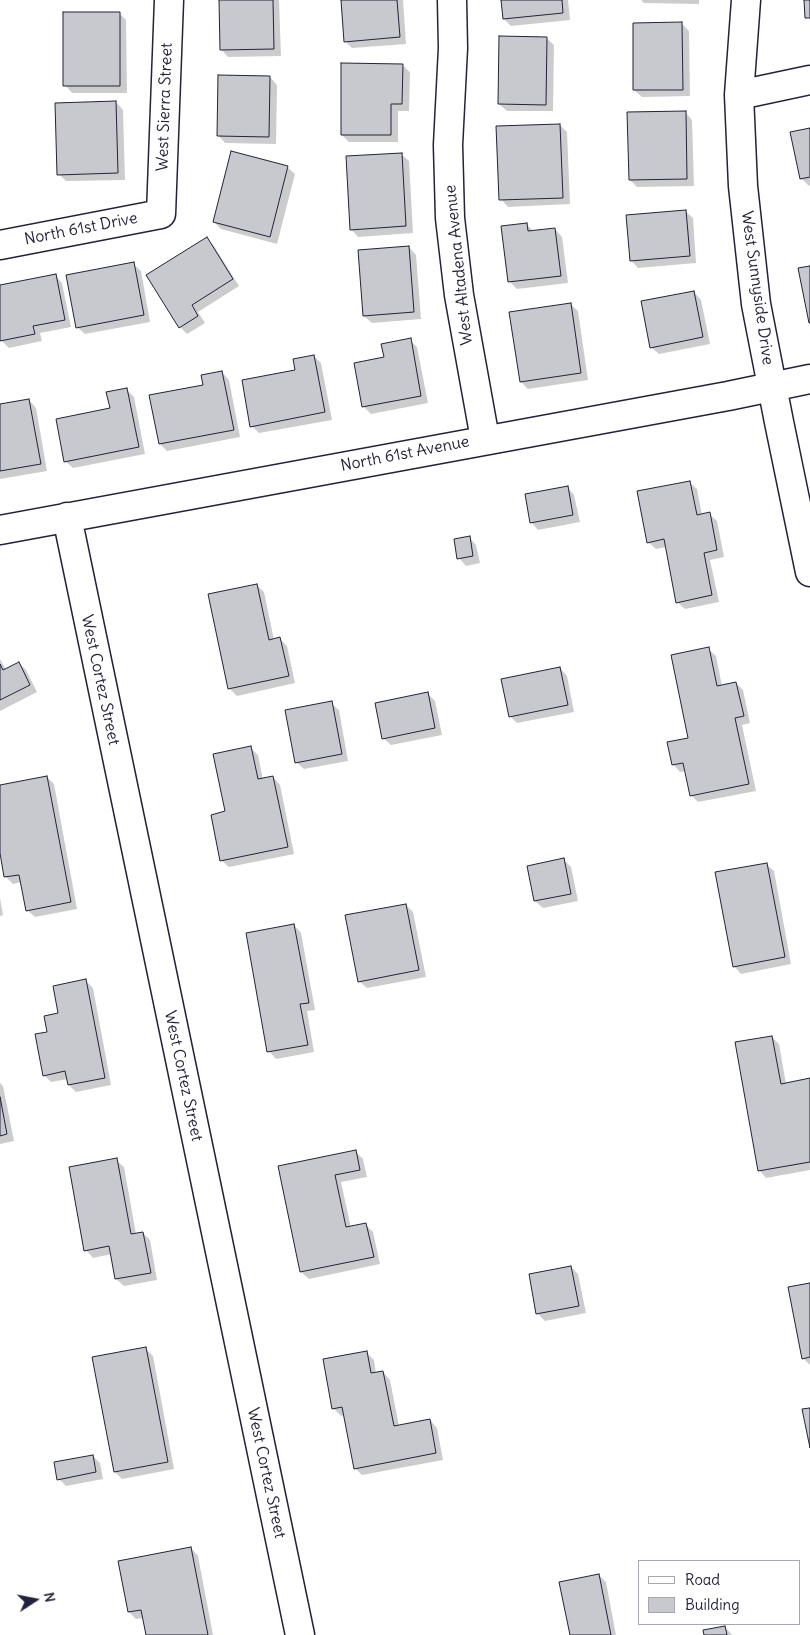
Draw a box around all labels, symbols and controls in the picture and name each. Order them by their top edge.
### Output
street label: West Sierra Street [153,42,177,172]
street label: West Altadena Avenue [441,184,477,346]
street label: North 61st Drive [23,209,139,249]
street label: West Sunnyside Drive [737,210,777,366]
street label: North 61st Avenue [339,432,471,476]
street label: West Cortez Street [77,613,123,747]
street label: West Cortez Street [160,1009,206,1143]
street label: West Cortez Street [243,1406,289,1540]
legend [638,1560,800,1625]
text: Road [685,1570,720,1589]
north arrow [10,1575,60,1625]
text: N [40,1591,59,1604]
text: Building [685,1595,740,1614]

